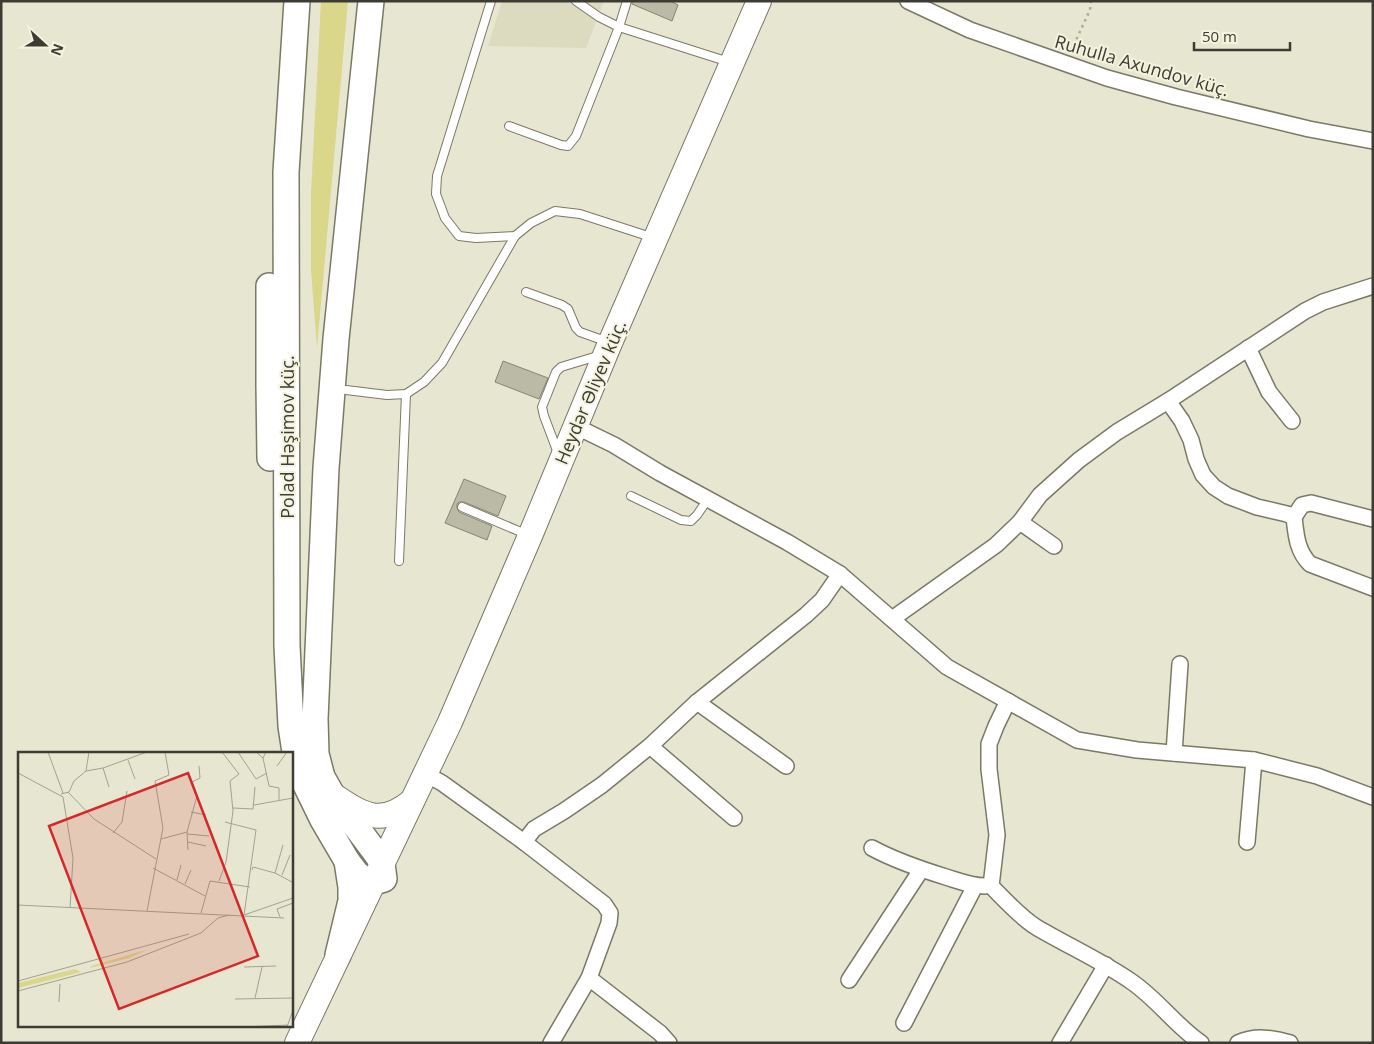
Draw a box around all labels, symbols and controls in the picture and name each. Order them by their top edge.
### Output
north arrow [20,20,70,70]
scale bar [1194,20,1290,52]
text: 50 m [1202,26,1237,46]
street label: Ruhulla Axundov küç. [1052,29,1232,101]
text: N [47,41,69,59]
street label: Heydər Əliyev küç. [549,316,631,468]
street label: Polad Həşimov küç. [275,355,299,519]
inset map [18,752,292,1026]

